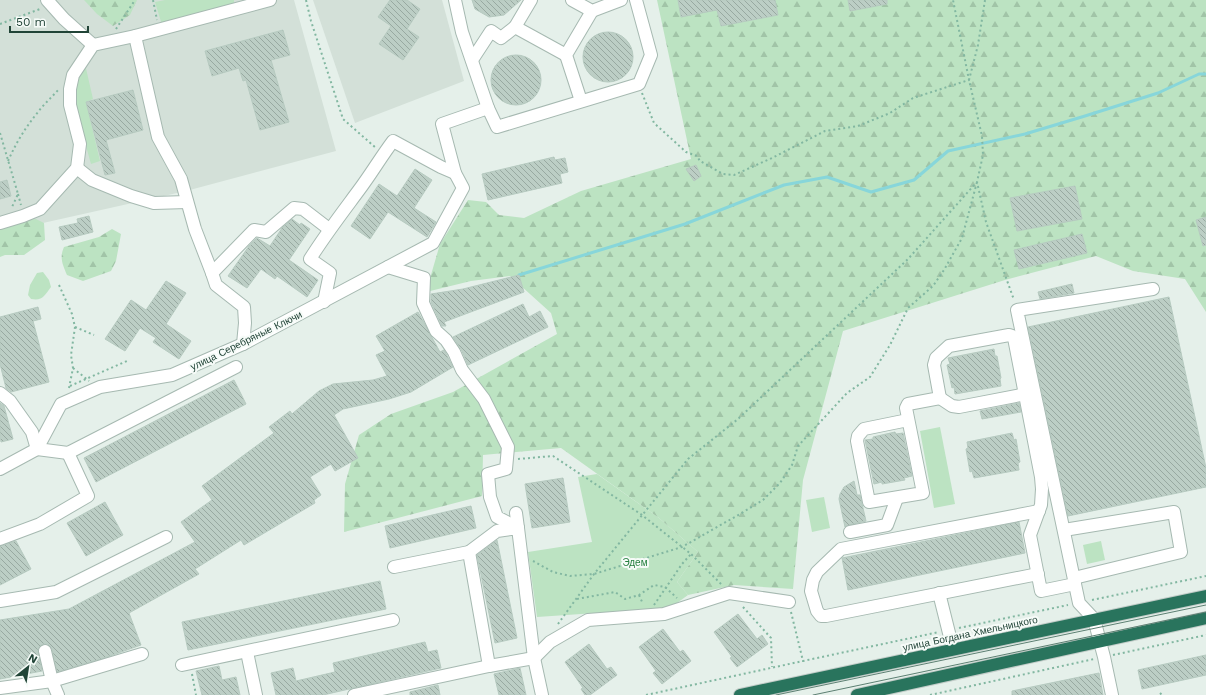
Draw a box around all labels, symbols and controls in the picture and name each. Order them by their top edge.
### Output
scale bar [10,8,88,34]
text: 50 m [16,15,46,29]
street label: улица Серебряные Ключи [189,309,304,372]
park label: Эдем [622,557,648,568]
street label: улица Богдана Хмельницкого [902,614,1039,653]
north arrow [8,647,48,687]
text: N [26,651,40,666]

